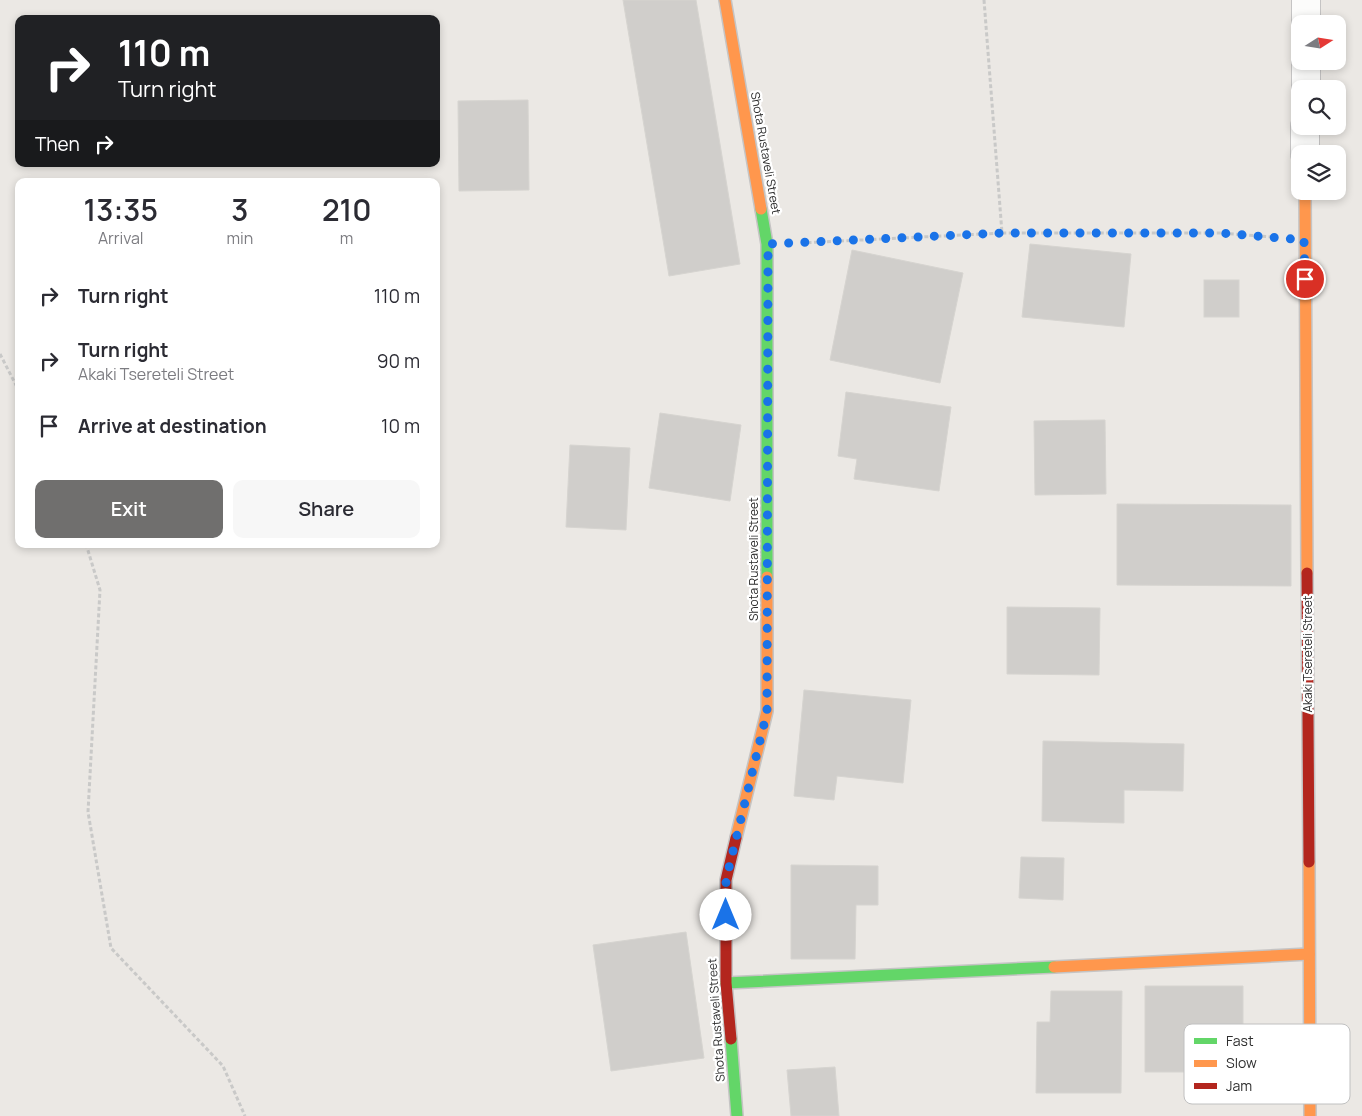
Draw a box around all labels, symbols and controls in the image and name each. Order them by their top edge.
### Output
north arrow [1291,15,1346,70]
map controls [1291,15,1346,200]
text: 110 m [118,29,210,77]
icon: right [35,35,100,100]
text: Turn right [118,74,216,104]
button: search [1291,80,1346,135]
street label: Shota Rustaveli Street [747,91,785,216]
icon: right [90,130,118,158]
text: Then [35,131,80,157]
button: layers [1291,145,1346,200]
text: 13:35 [84,189,158,230]
text: 3 [231,189,248,230]
text: 210 [322,189,371,230]
text: Arrival [98,227,144,249]
text: min [226,227,253,249]
text: m [340,227,353,249]
pin [1284,258,1326,300]
icon: arrive [1291,265,1319,293]
icon: right [35,282,63,310]
text: Turn right [78,283,168,309]
text: 110 m [374,283,420,309]
text: Turn right [78,337,168,363]
icon: right [35,347,63,375]
text: 90 m [377,348,420,374]
text: Akaki Tsereteli Street [78,363,234,385]
icon: arrive [35,412,63,440]
text: Arrive at destination [78,413,267,439]
text: 10 m [381,413,420,439]
button: Exit [35,480,223,538]
button: Share [233,480,420,538]
street label: Shota Rustaveli Street [745,497,762,621]
street label: Akaki Tsereteli Street [1299,595,1316,713]
position arrow [699,888,751,940]
street label: Shota Rustaveli Street [703,957,729,1082]
legend [1184,1024,1350,1104]
text: Fast [1226,1031,1254,1050]
text: Slow [1226,1053,1257,1072]
text: Jam [1226,1076,1252,1095]

